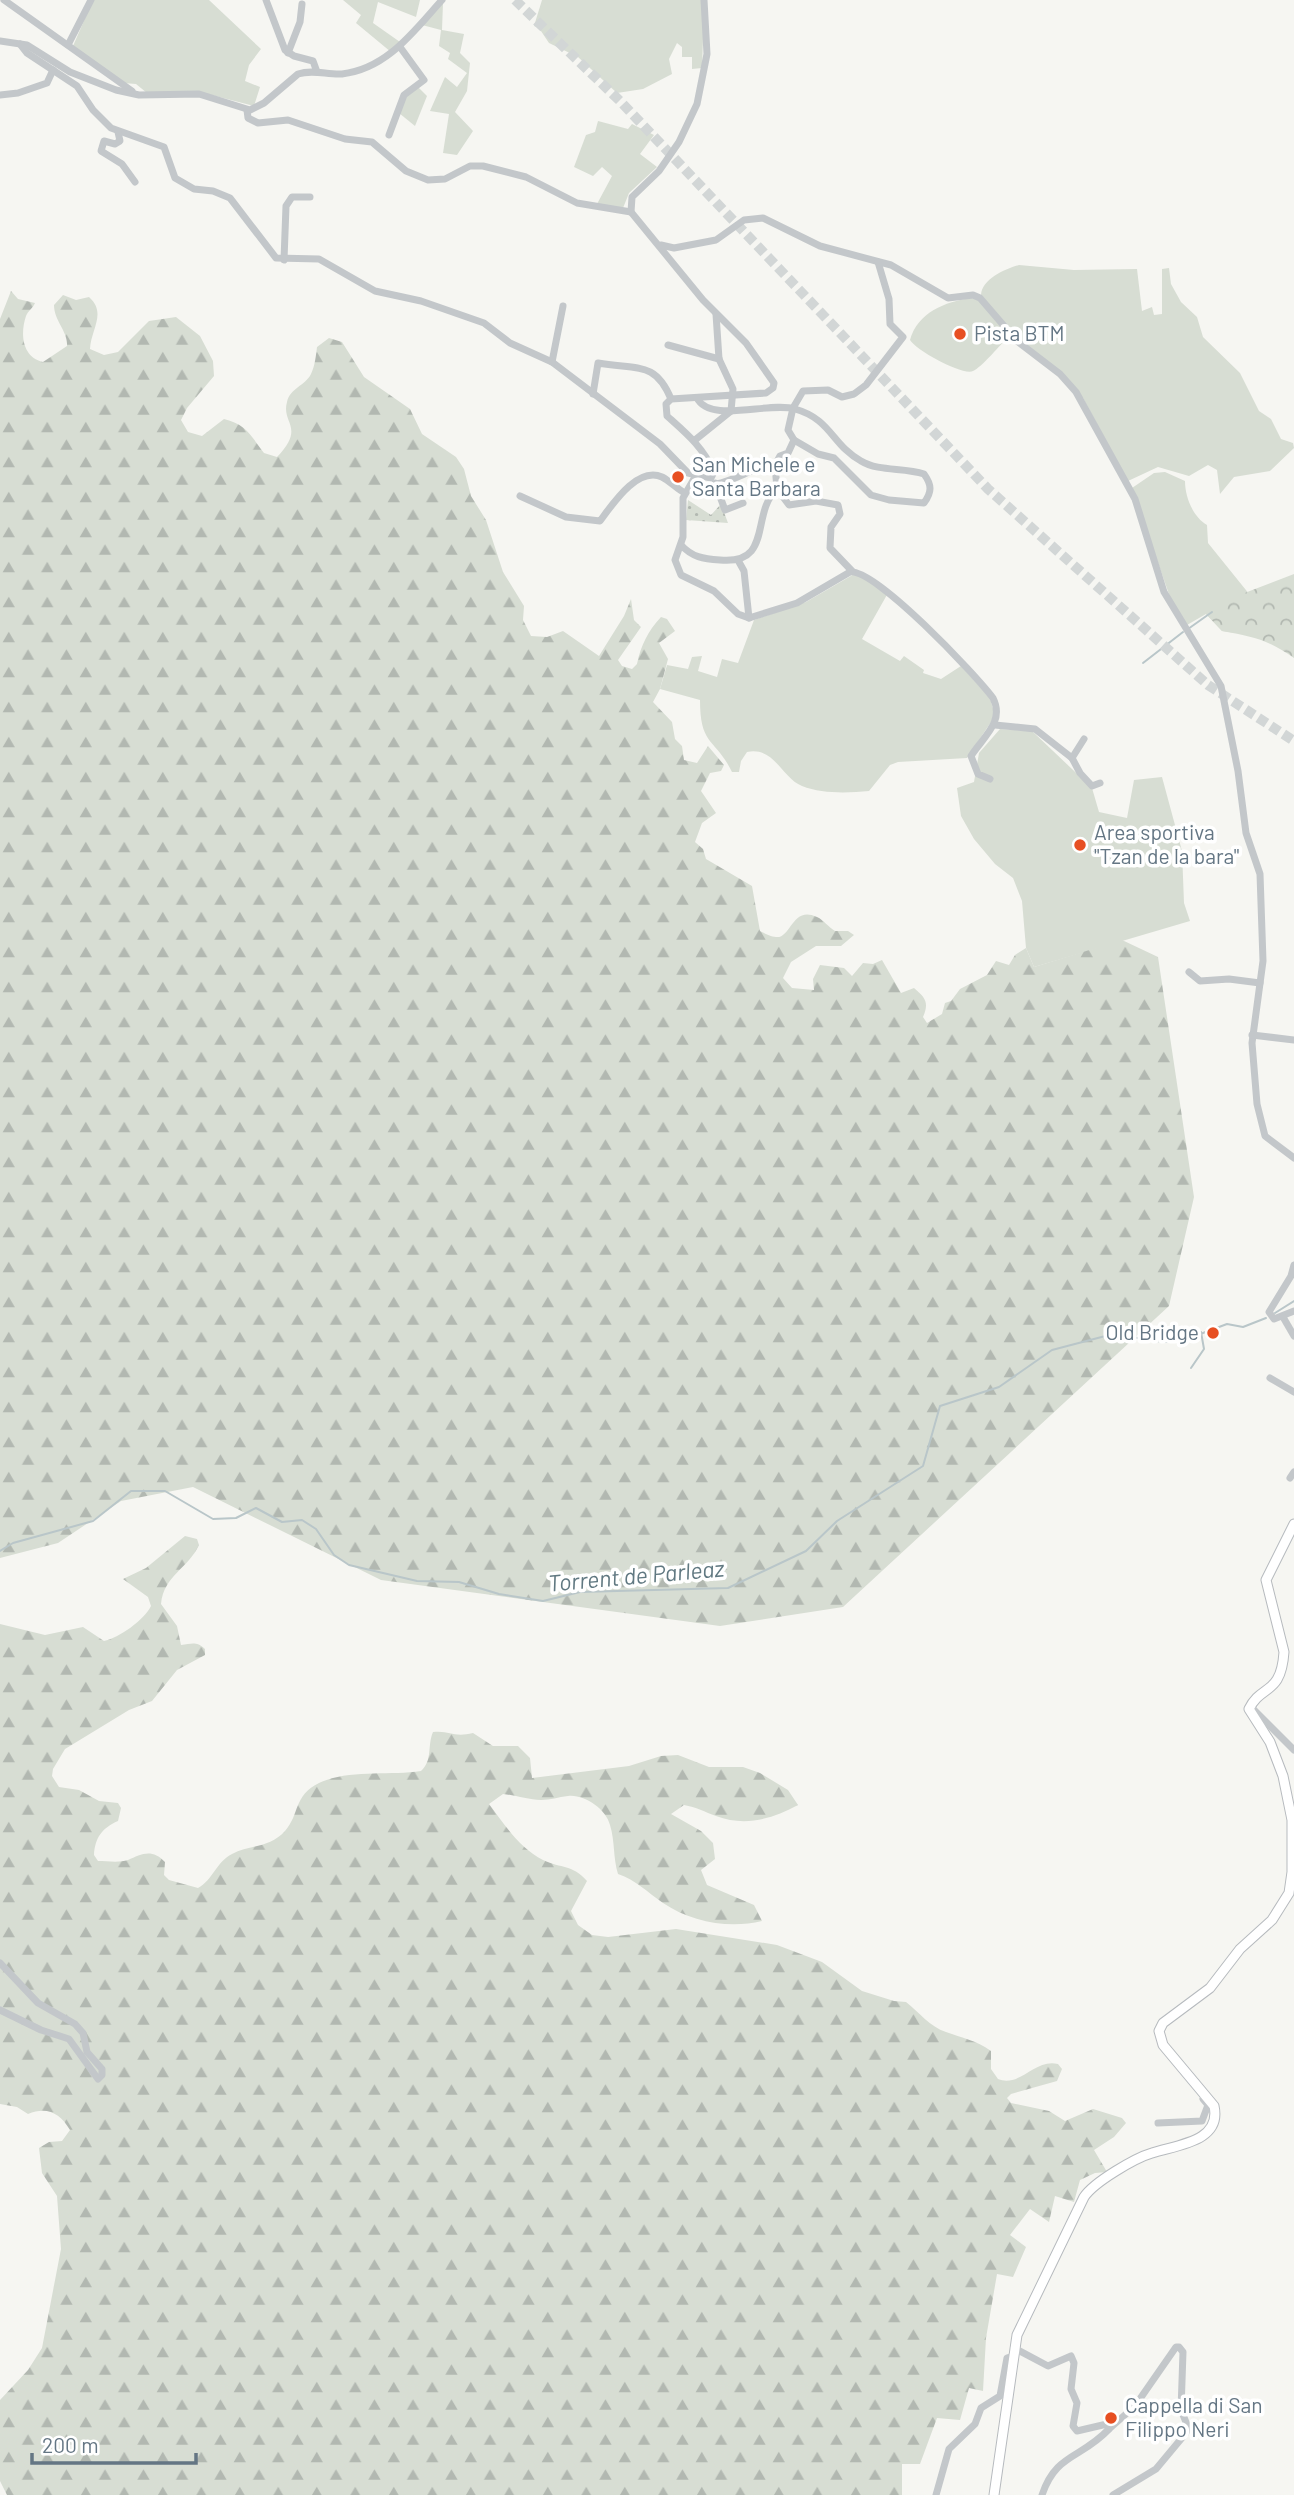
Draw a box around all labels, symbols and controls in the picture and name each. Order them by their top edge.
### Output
place label: Pista BTM [974,320,1064,345]
marker: Pista BTM [952,326,968,342]
place label: San Michele e Santa Barbara [692,451,821,500]
marker: San Michele e Santa Barbara [670,469,686,485]
place label: Area sportiva "Tzan de la bara" [1094,819,1239,868]
marker: Area sportiva "Tzan de la bara" [1072,837,1088,853]
place label: Old Bridge [1105,1319,1199,1344]
marker: Old Bridge [1205,1325,1221,1341]
water label: Torrent de Parleaz [547,1553,726,1597]
place label: Cappella di San Filippo Neri [1125,2392,1262,2441]
marker: Cappella di San Filippo Neri [1103,2410,1119,2426]
scale bar [32,2422,196,2466]
text: 200 m [42,2432,99,2457]

